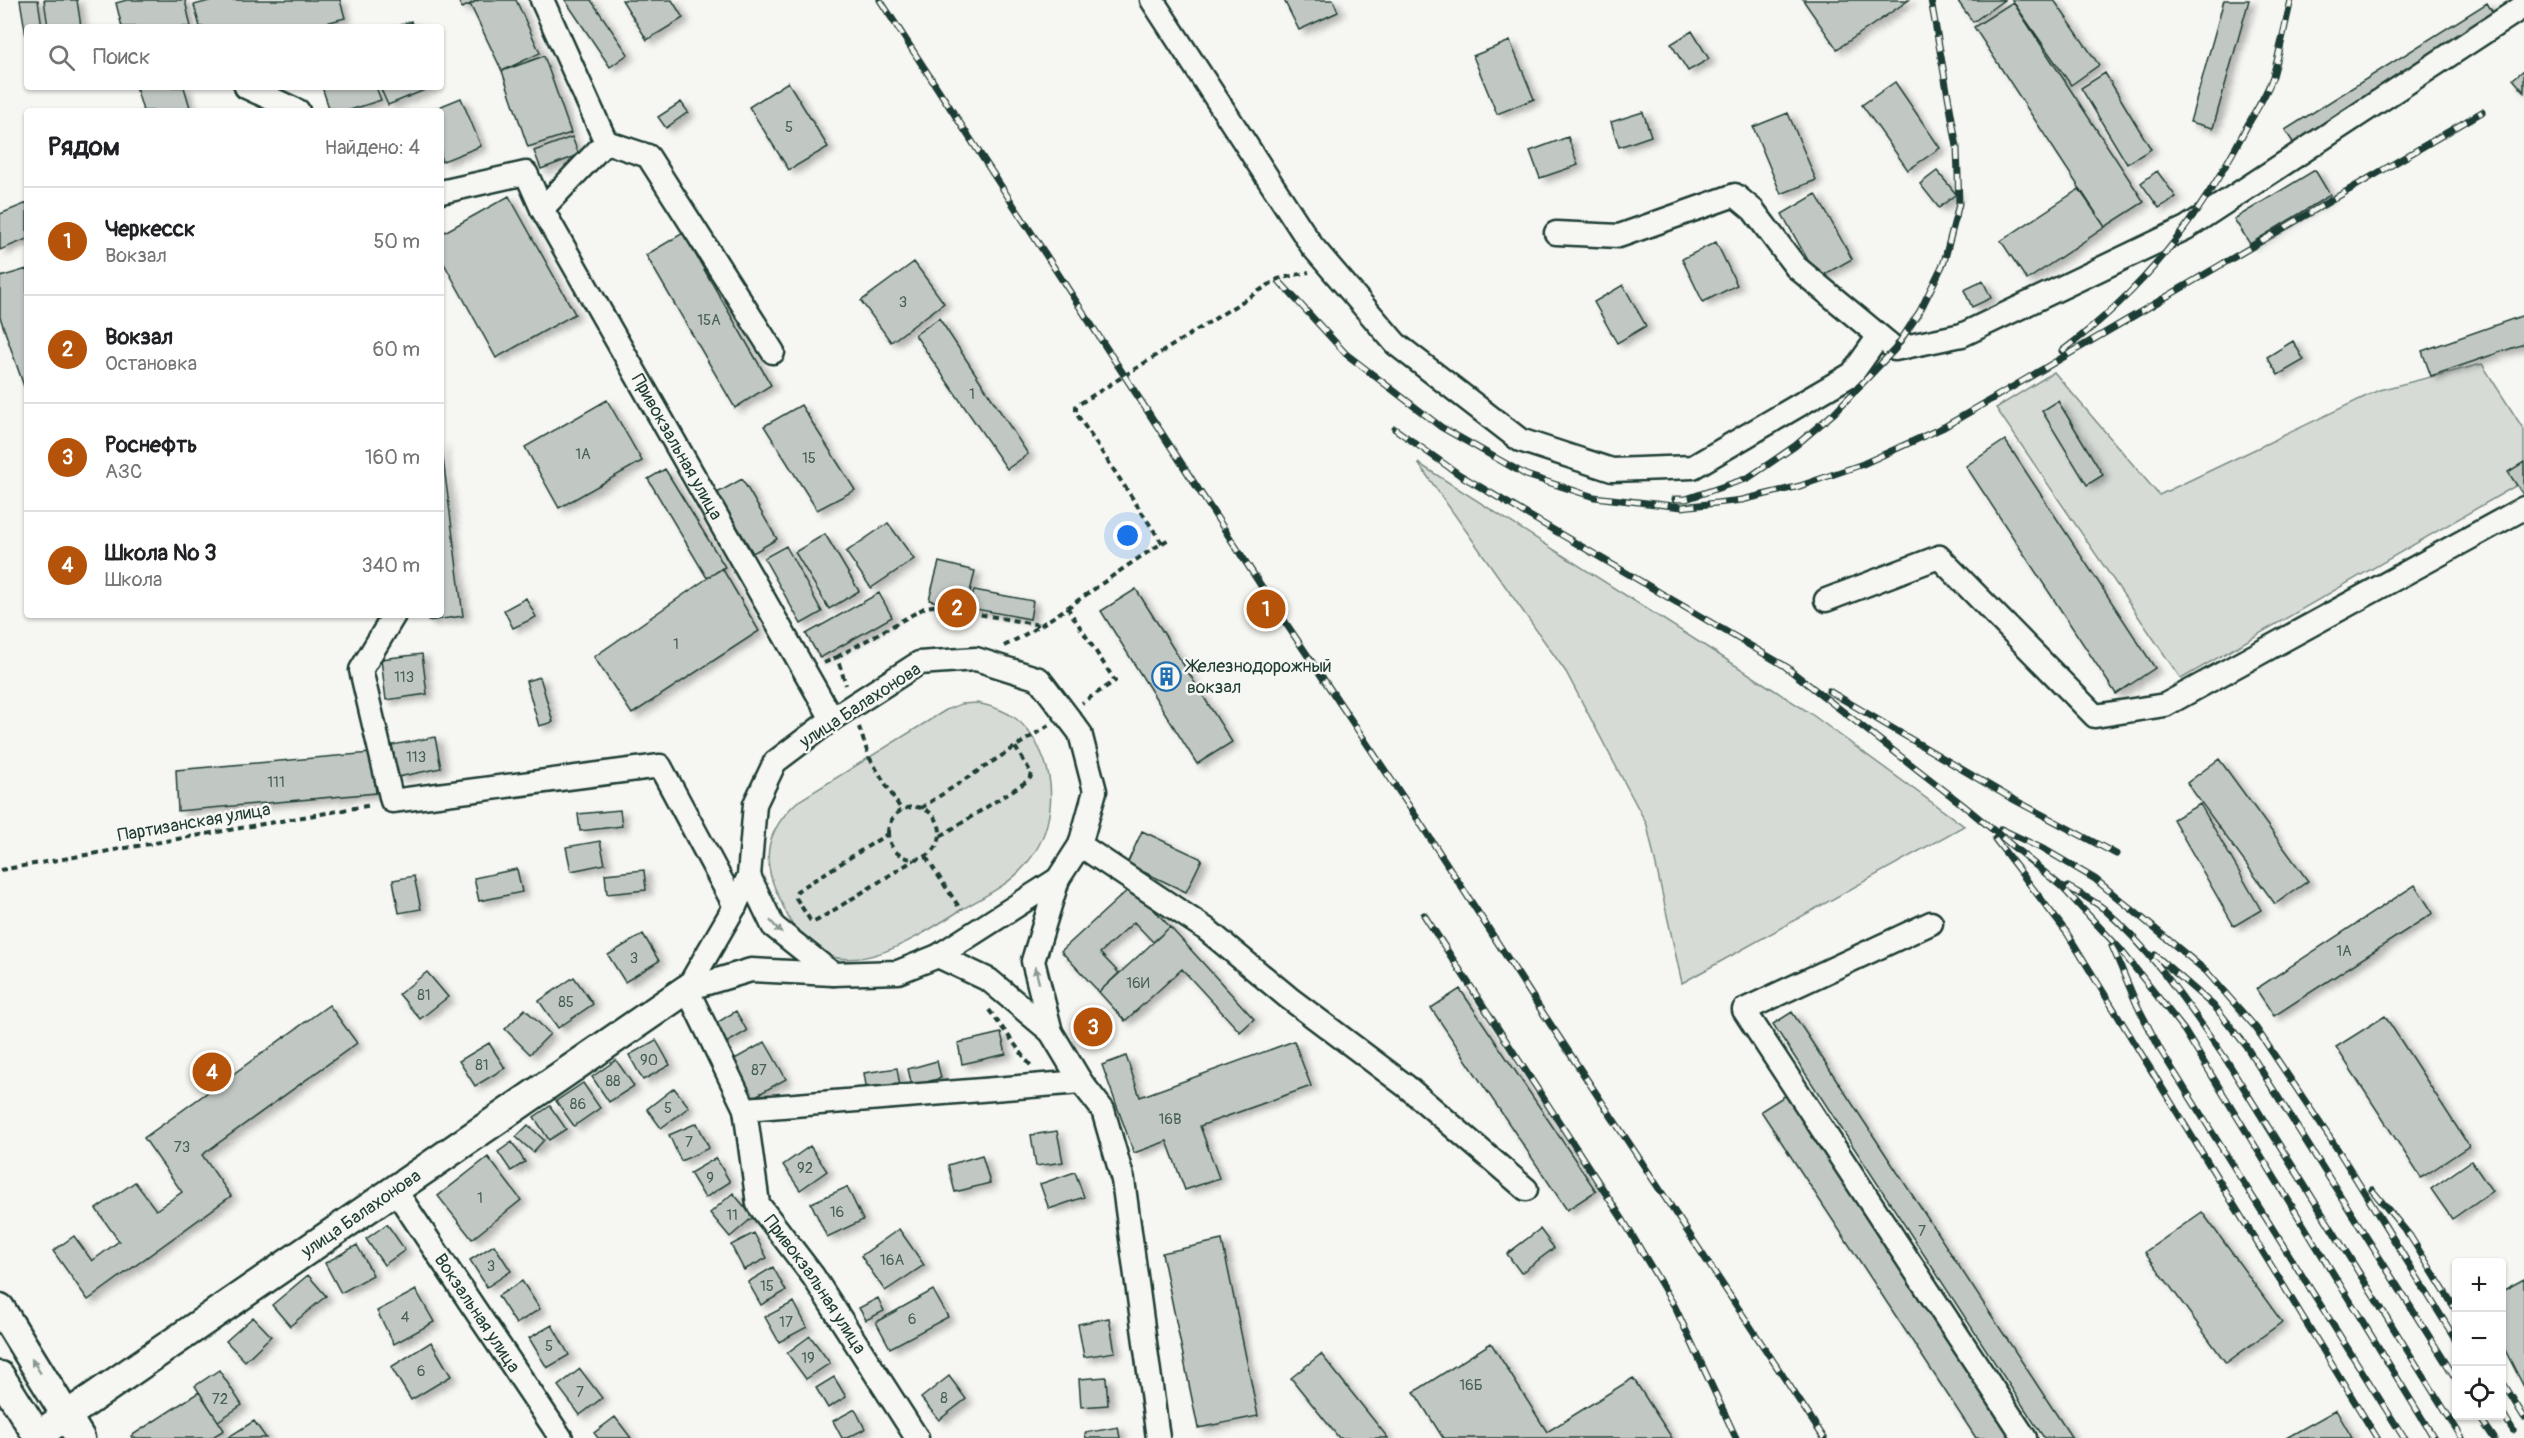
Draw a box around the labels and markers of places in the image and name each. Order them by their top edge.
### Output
pin: 2 [938,586,976,630]
pin: 1 [1246,586,1286,632]
place label: Железнодорожный вокзал [1184,655,1332,699]
building icon: Железнодорожный вокзал [1150,660,1182,692]
pin: 3 [1074,1004,1112,1050]
pin: 4 [192,1050,232,1094]

